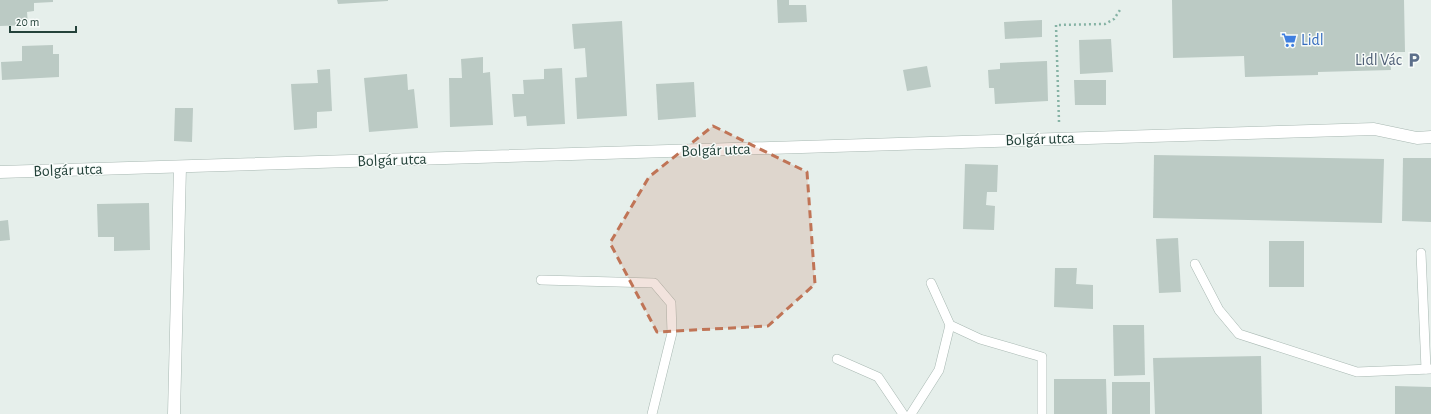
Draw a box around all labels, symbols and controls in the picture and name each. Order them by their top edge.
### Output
scale bar [10,8,76,34]
text: 20 m [16,16,39,28]
supermarket icon: Lidl [1280,31,1298,49]
place label: Lidl [1301,32,1324,48]
parking icon: Lidl Vác [1405,51,1423,69]
place label: Lidl Vác [1355,52,1402,68]
street label: Bolgár utca [1005,130,1075,148]
street label: Bolgár utca [681,141,751,159]
street label: Bolgár utca [357,151,427,169]
street label: Bolgár utca [33,161,103,179]

